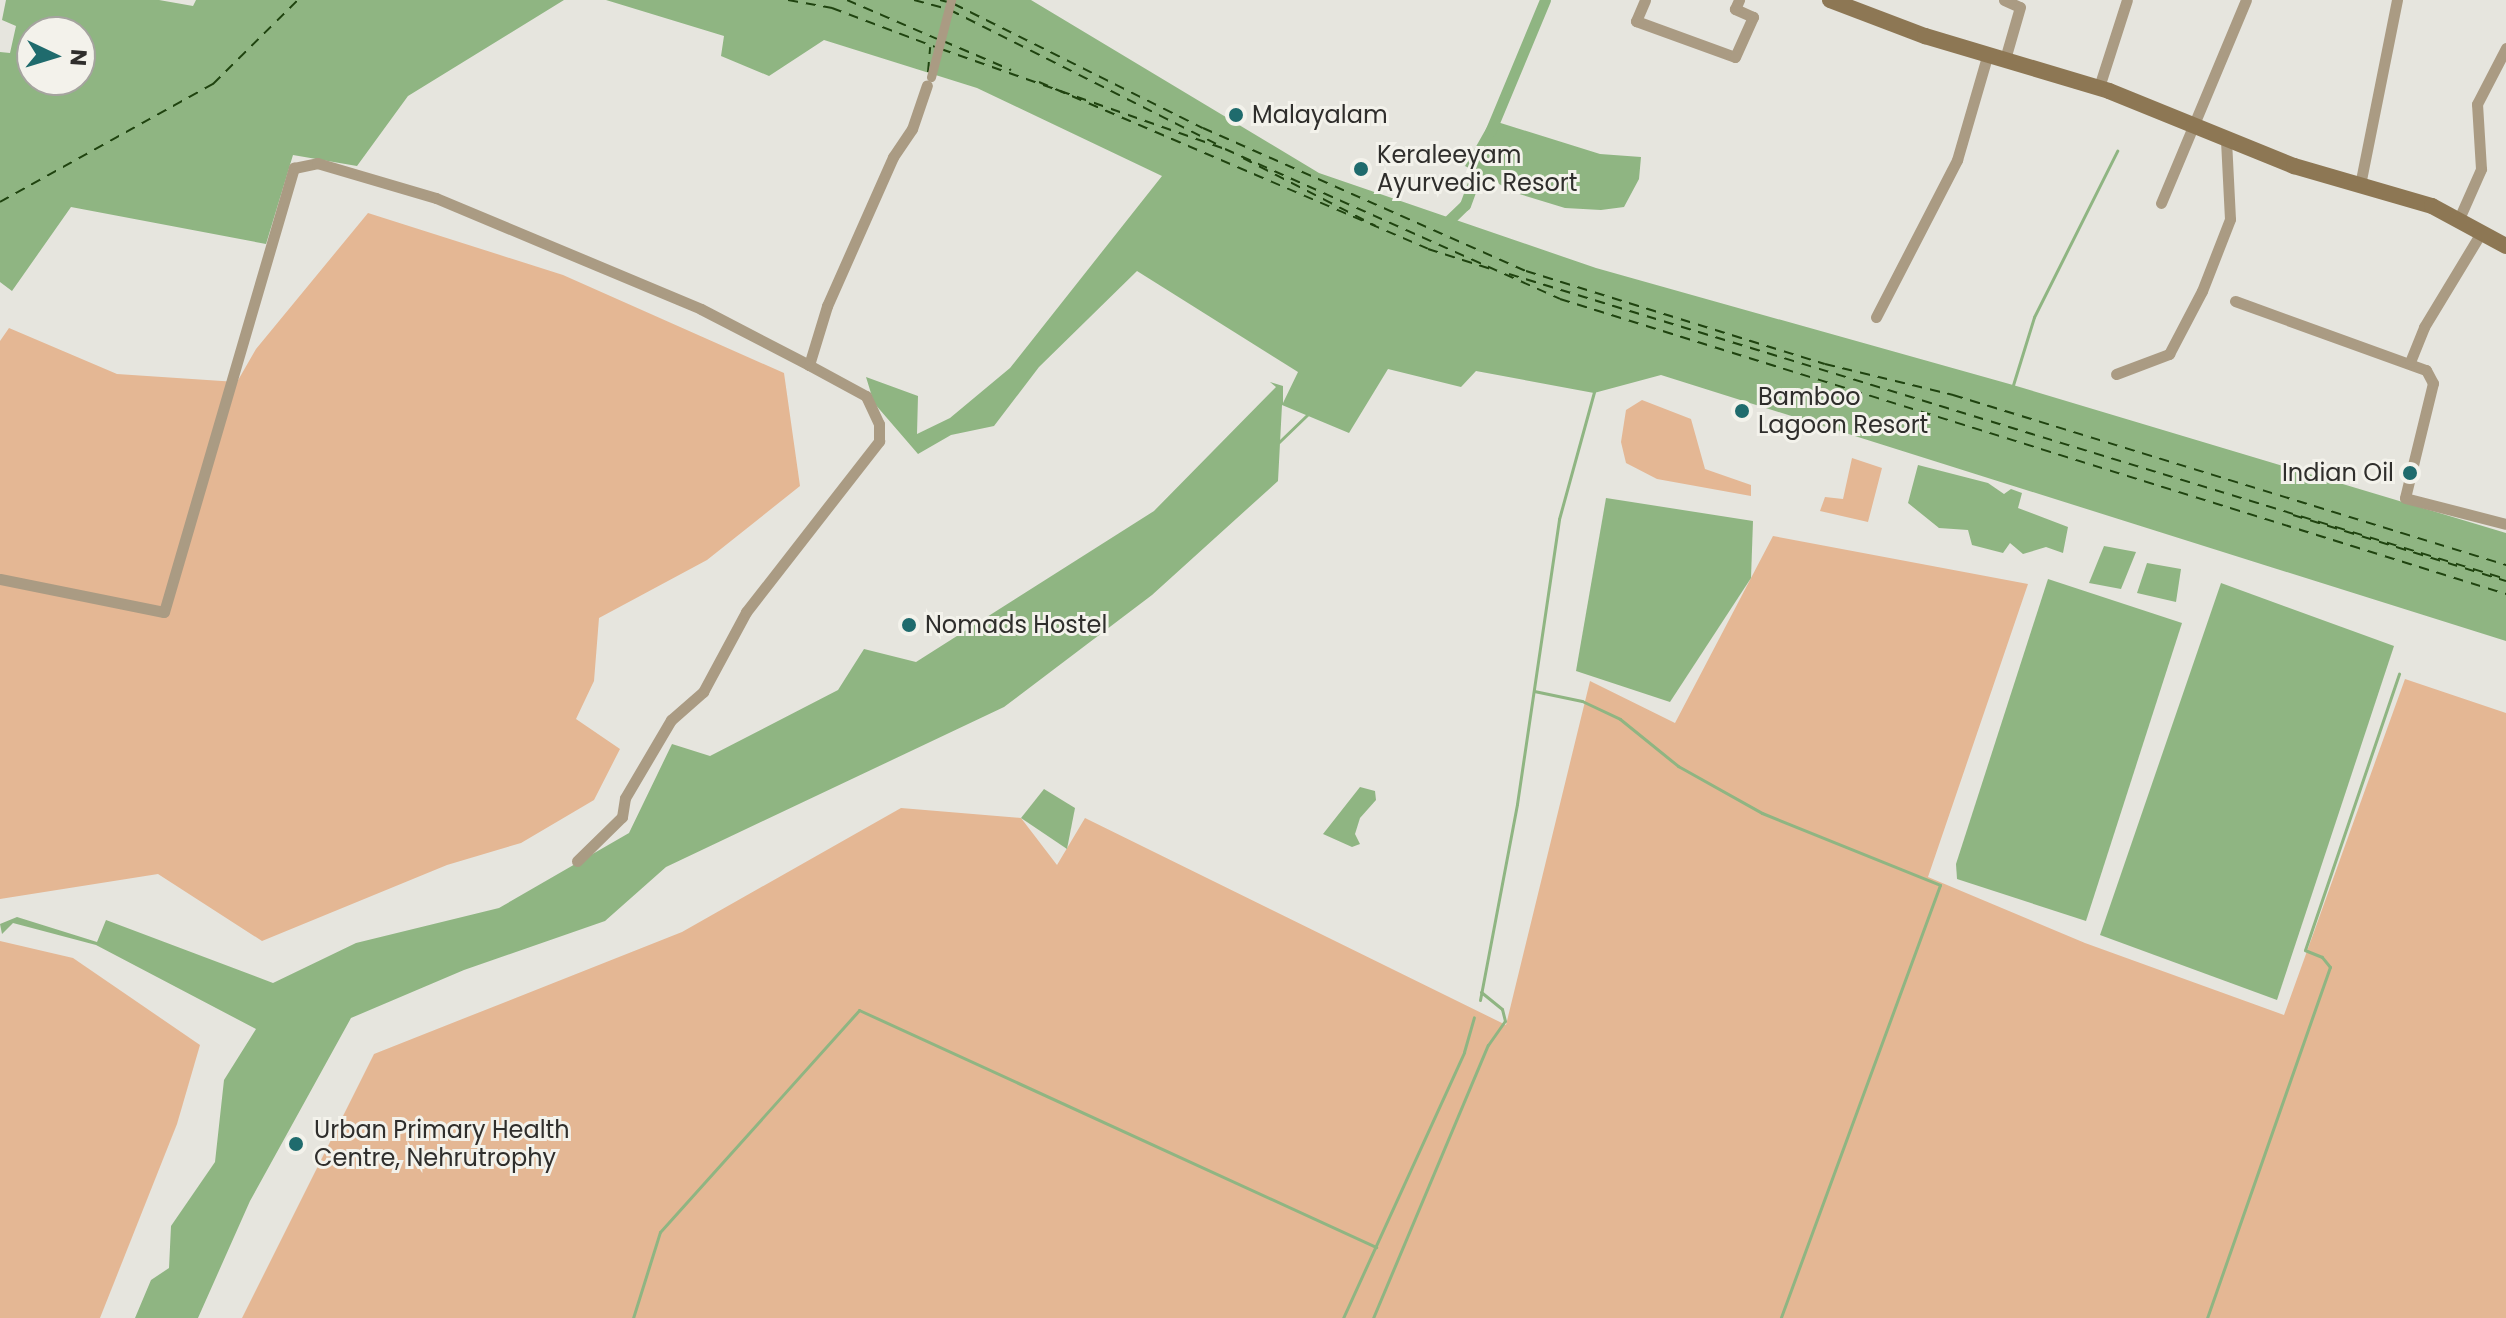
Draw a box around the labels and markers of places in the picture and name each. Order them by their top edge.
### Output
place label: Malayalam [1252,101,1388,129]
marker: Malayalam [1227,106,1245,124]
place label: Keraleeyam Ayurvedic Resort [1377,141,1577,197]
marker: Keraleeyam Ayurvedic Resort [1352,160,1370,178]
place label: Bamboo Lagoon Resort [1758,383,1928,439]
marker: Bamboo Lagoon Resort [1733,402,1751,420]
place label: Indian Oil [2282,459,2394,487]
marker: Indian Oil [2401,464,2419,482]
place label: Nomads Hostel [925,611,1107,639]
marker: Nomads Hostel [900,616,918,634]
place label: Urban Primary Health Centre, Nehrutrophy [314,1116,570,1172]
marker: Urban Primary Health Centre, Nehrutrophy [285,1133,307,1155]

